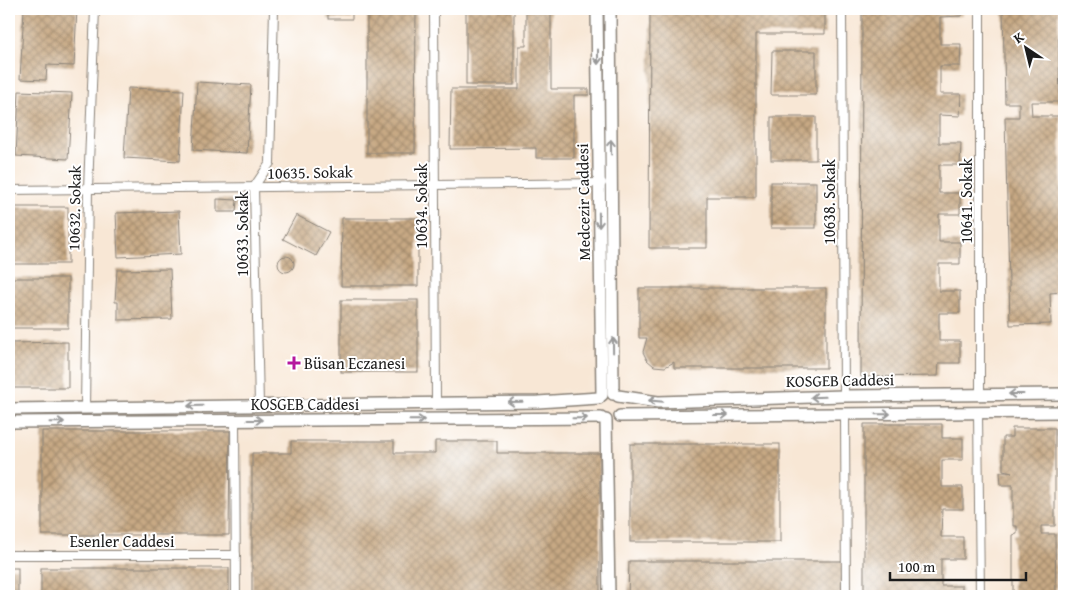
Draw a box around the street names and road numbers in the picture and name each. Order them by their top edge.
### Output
street label: Medcezir Caddesi [570,143,596,261]
street label: 10641. Sokak [954,157,978,244]
street label: 10638. Sokak [817,158,841,245]
street label: 10635. Sokak [267,159,354,185]
street label: 10634. Sokak [409,162,433,249]
street label: 10632. Sokak [61,164,87,251]
street label: 10633. Sokak [230,190,254,277]
street label: KOSGEB Caddesi [786,367,895,393]
street label: KOSGEB Caddesi [251,392,360,416]
street label: Esenler Caddesi [70,529,175,553]

